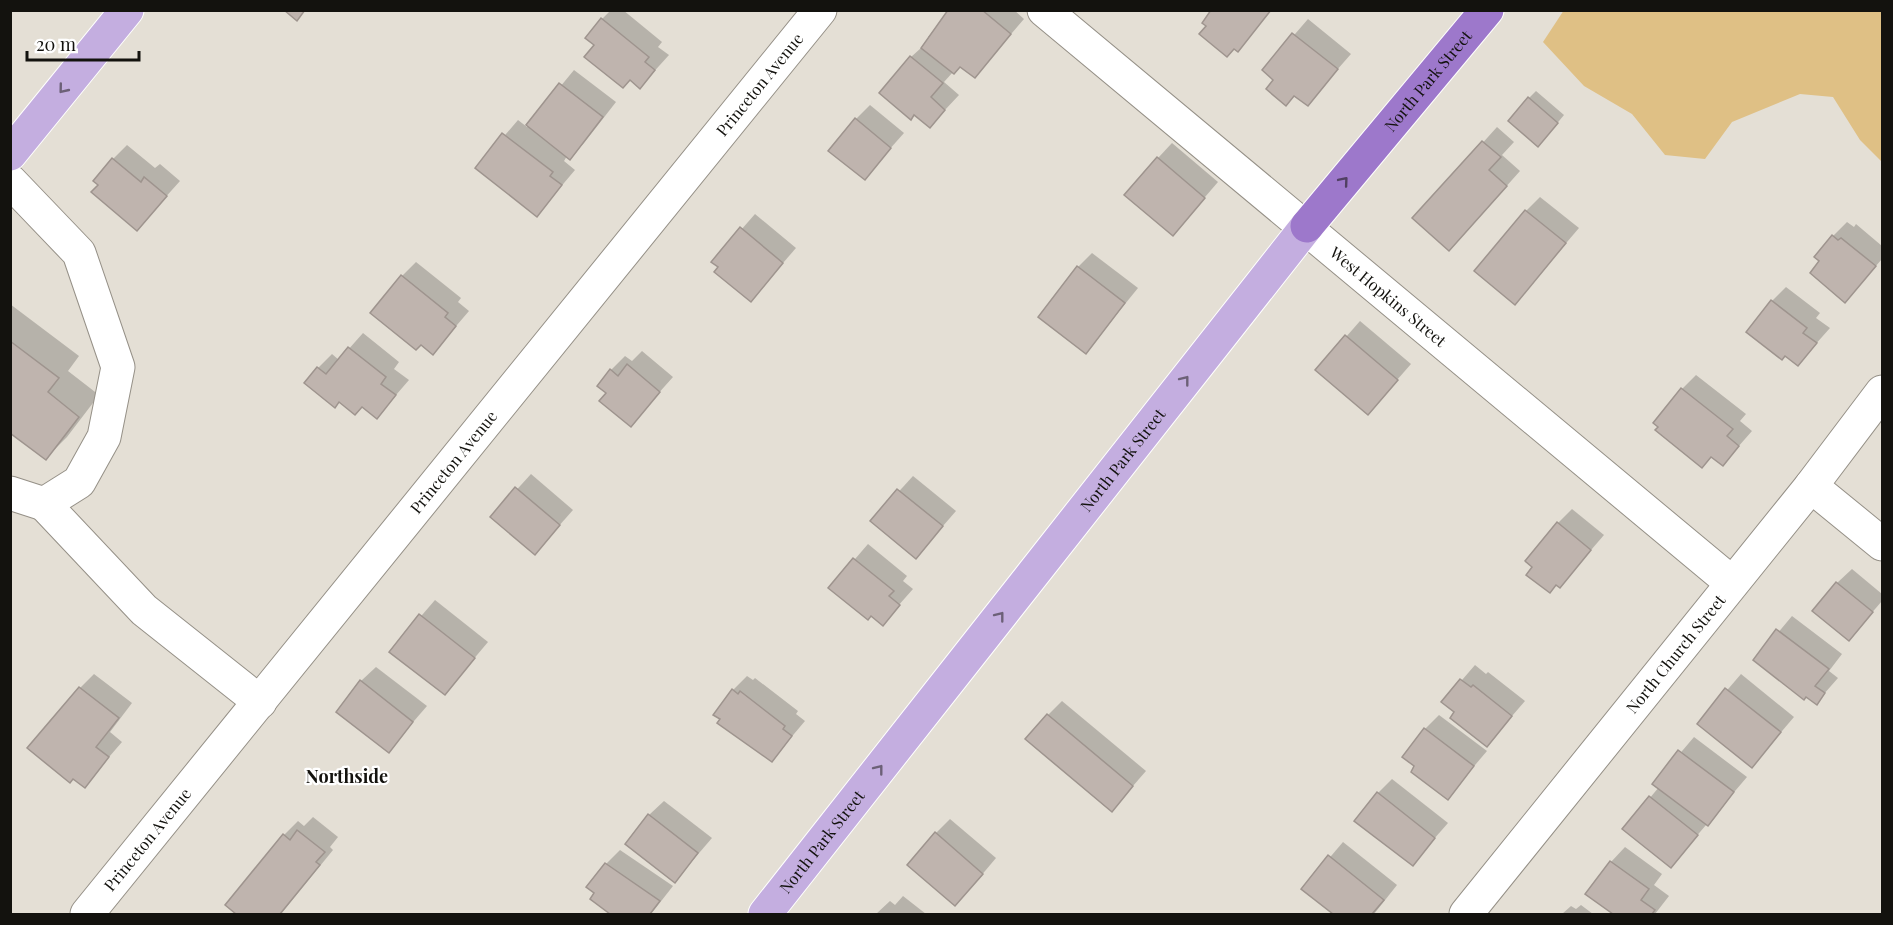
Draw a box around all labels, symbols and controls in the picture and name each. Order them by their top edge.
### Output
scale bar [27,24,140,62]
street label: North Park Street [1379,25,1476,135]
street label: Princeton Avenue [711,28,807,140]
text: 20 m [36,32,76,56]
one-way arrow [60,82,71,93]
one-way arrow [1337,177,1348,188]
street label: West Hopkins Street [1325,241,1451,351]
one-way arrow [1178,376,1189,387]
street label: North Park Street [1075,404,1170,516]
street label: Princeton Avenue [405,406,501,518]
street label: North Church Street [1621,590,1730,717]
one-way arrow [993,612,1004,623]
district label: Northside [306,764,388,788]
one-way arrow [872,765,883,776]
street label: Princeton Avenue [99,783,195,895]
street label: North Park Street [774,785,869,897]

